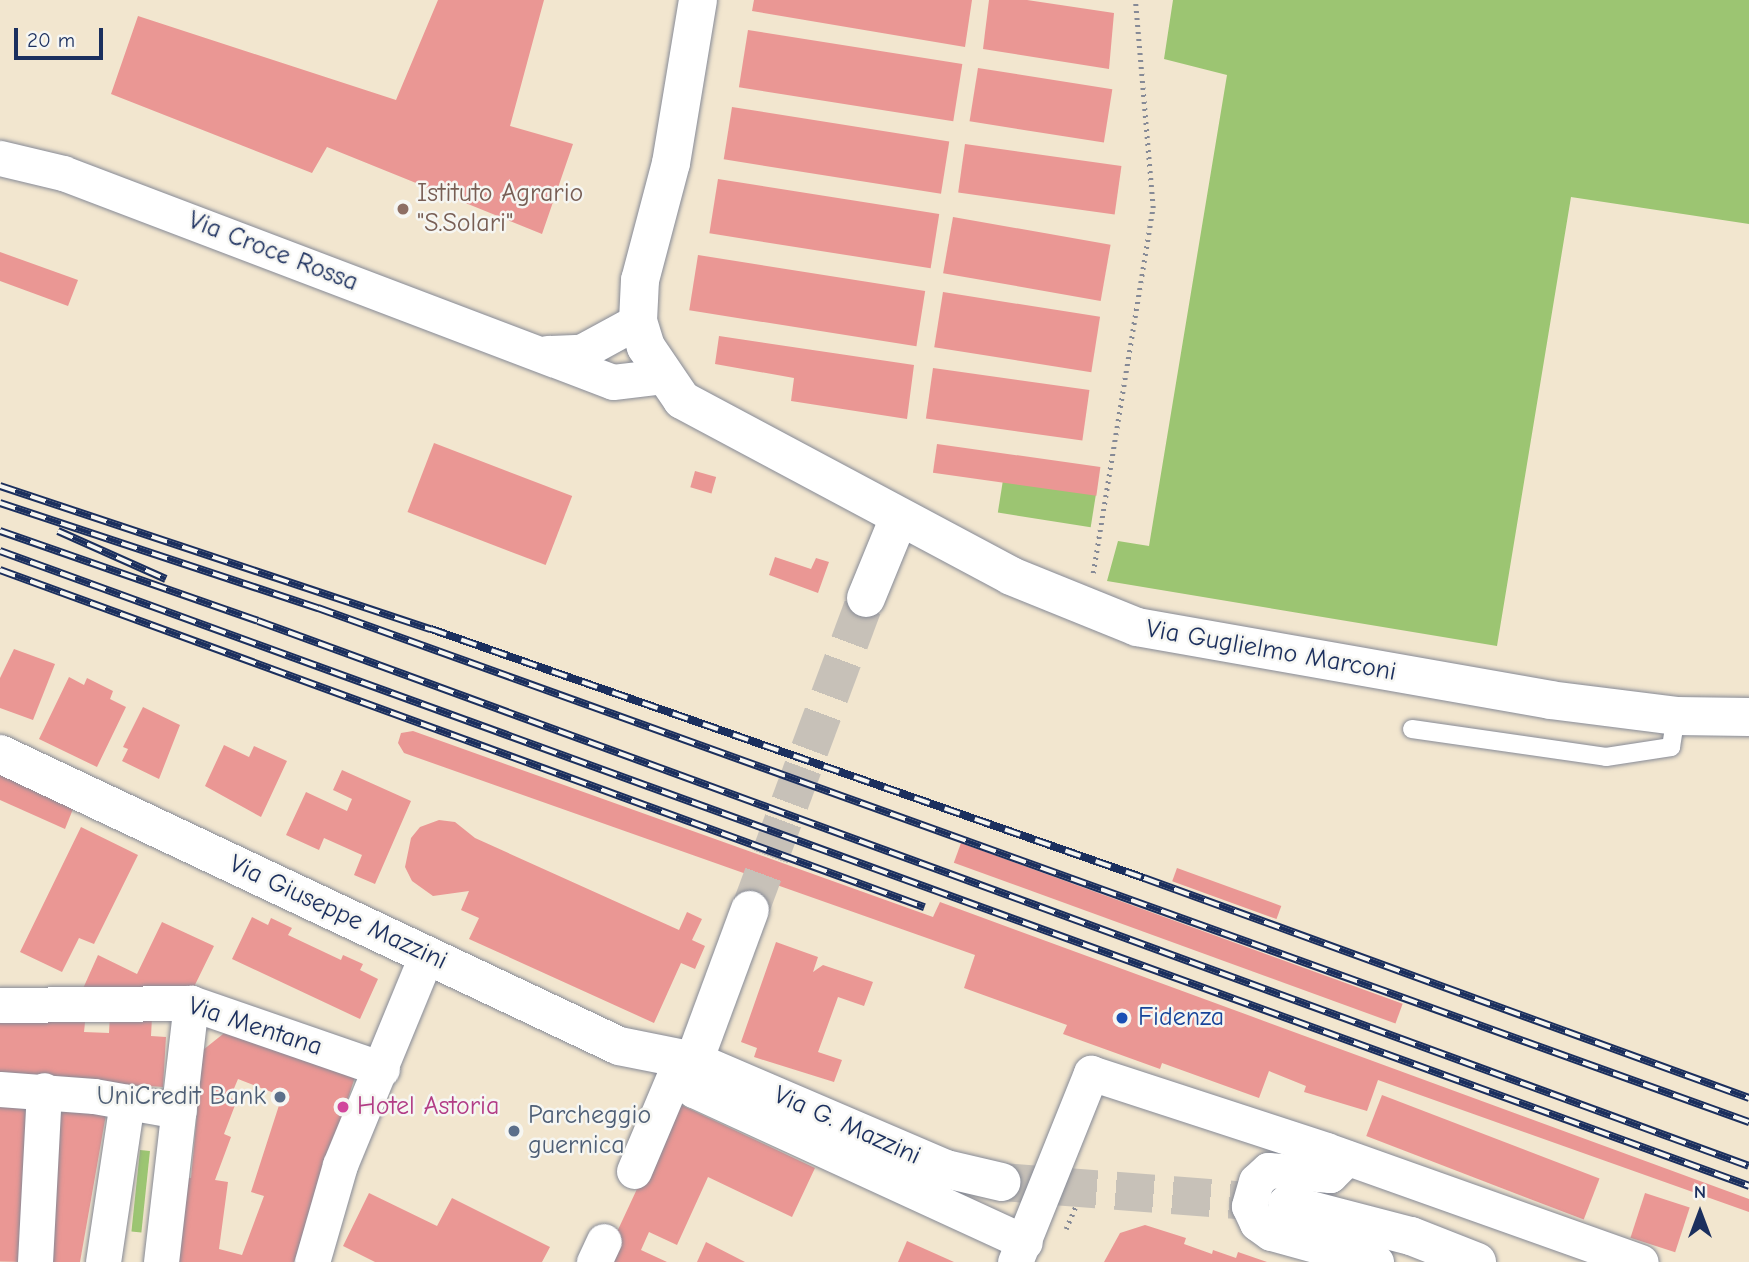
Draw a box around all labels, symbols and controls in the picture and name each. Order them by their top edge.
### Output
scale bar [18,14,107,58]
text: 20 m [27,28,75,52]
place label: Istituto Agrario "S.Solari" [417,178,583,240]
marker: Istituto Agrario "S.Solari" [395,201,411,217]
street label: Via Croce Rossa [184,205,362,299]
street label: Via Guglielmo Marconi [1144,614,1398,688]
street label: Via Giuseppe Mazzini [224,849,452,977]
street label: Via Mentana [184,991,326,1063]
place label: Fidenza [1138,1002,1224,1034]
marker: Fidenza [1112,1008,1132,1028]
street label: Via G. Mazzini [769,1080,925,1172]
place label: UniCredit Bank [97,1081,266,1113]
marker: UniCredit Bank [272,1089,288,1105]
place label: Hotel Astoria [357,1091,499,1123]
marker: Hotel Astoria [335,1099,351,1115]
place label: Parcheggio guernica [528,1100,651,1162]
marker: Parcheggio guernica [506,1123,522,1139]
north arrow [1665,1178,1735,1248]
text: N [1694,1181,1706,1203]

